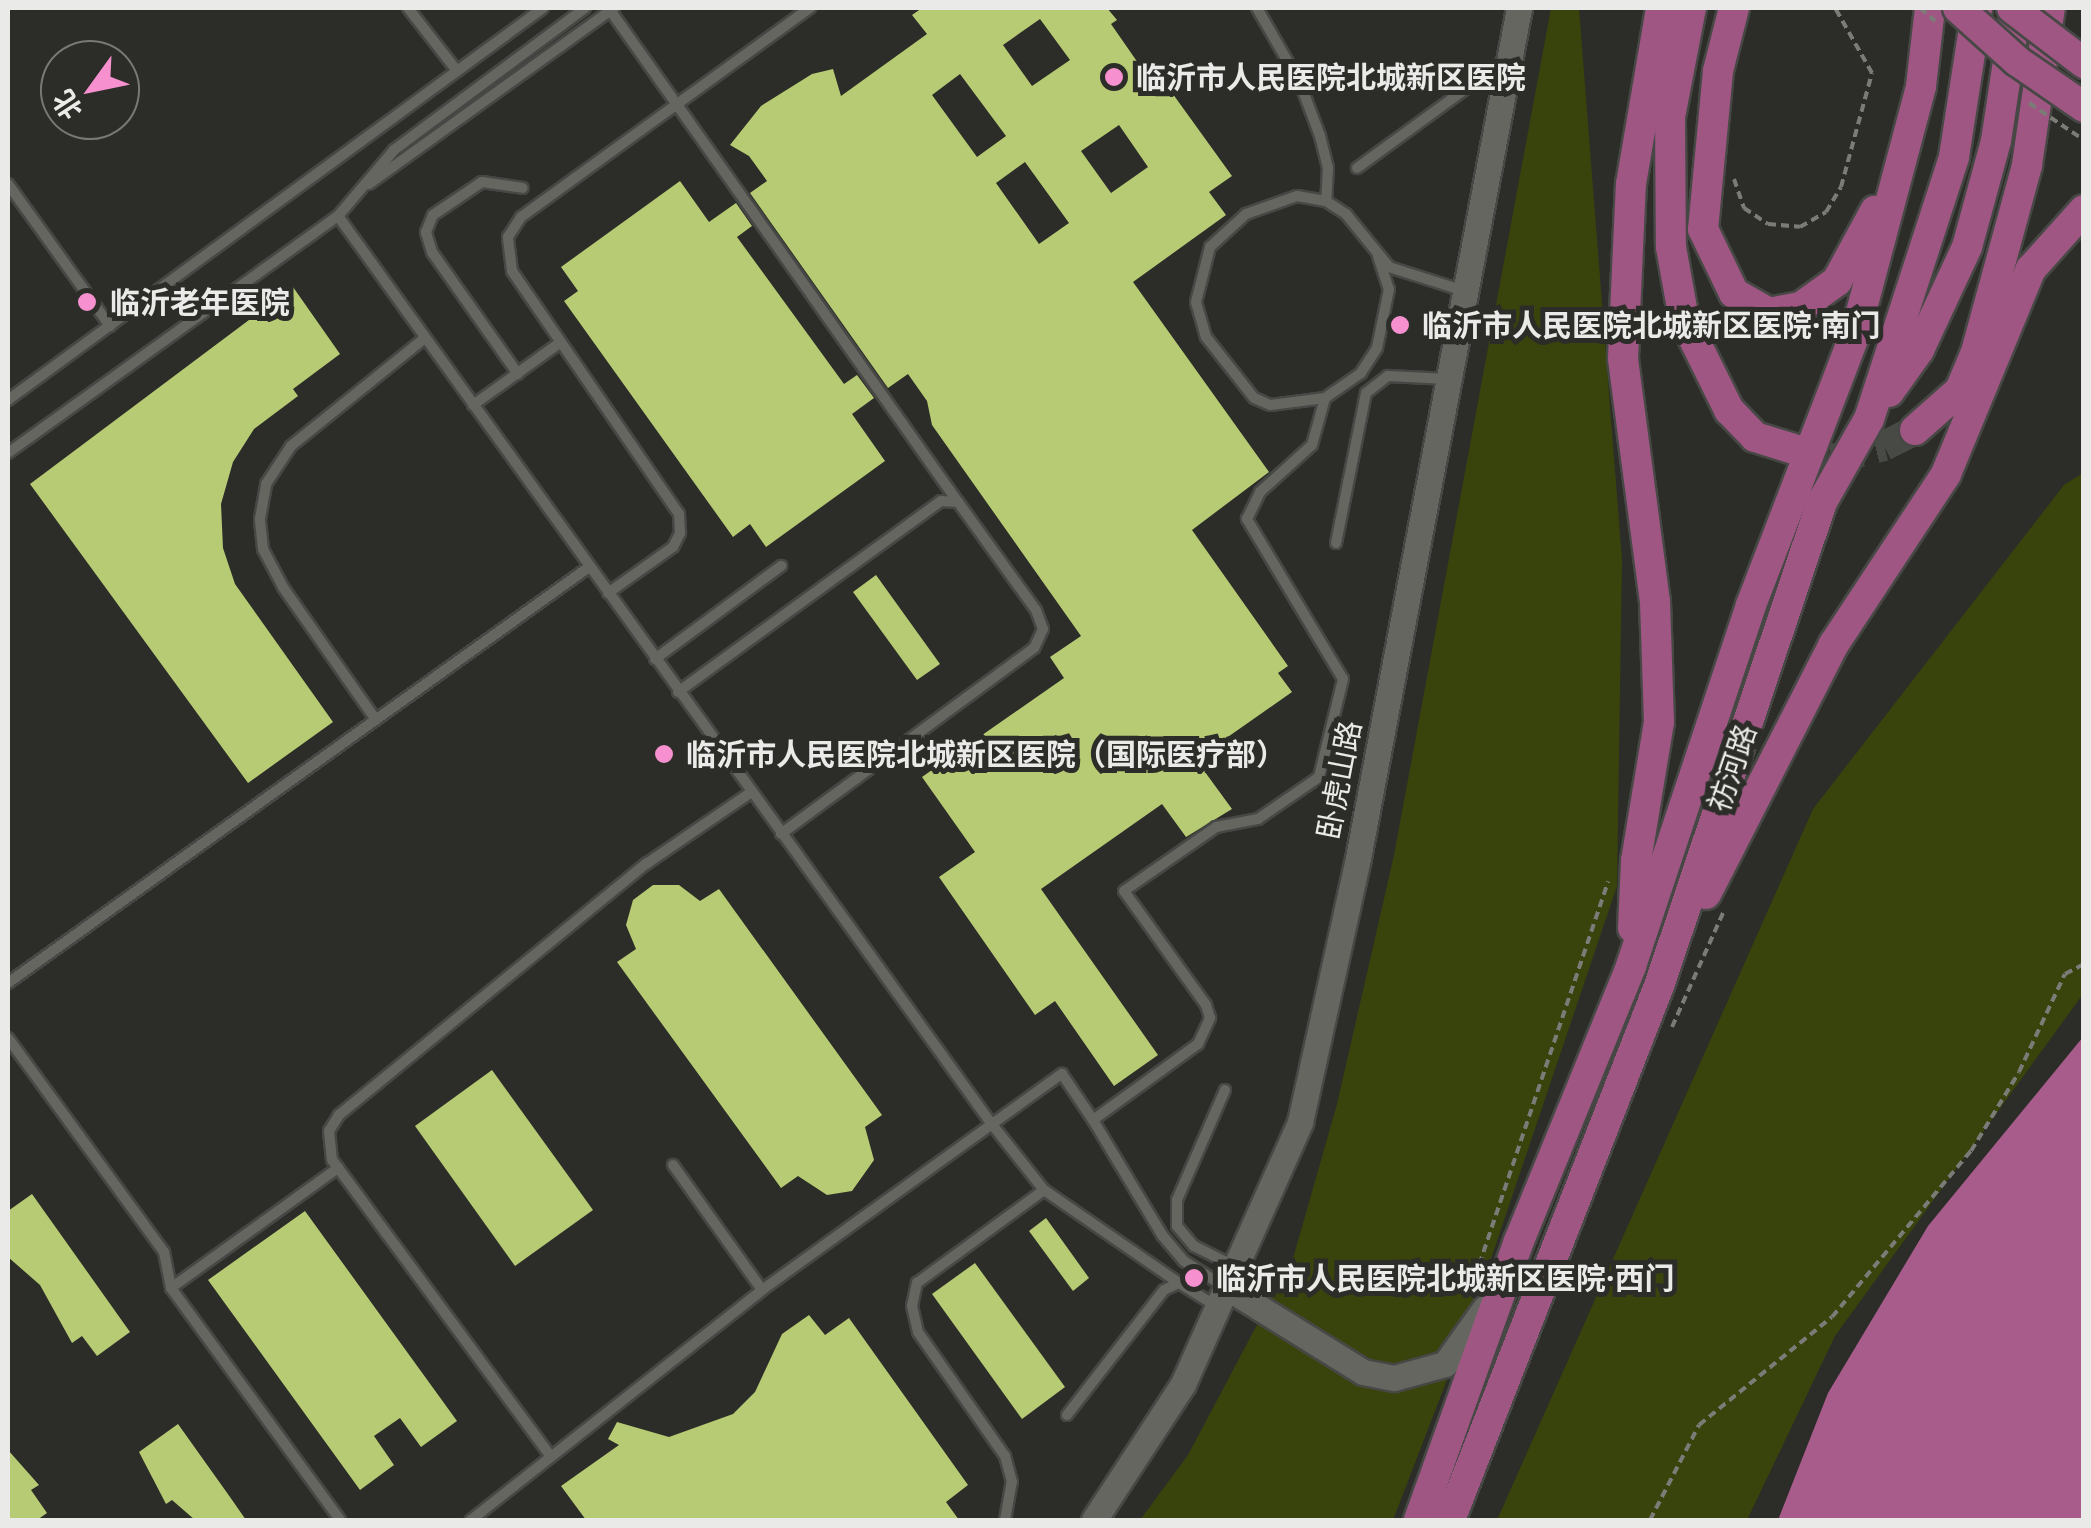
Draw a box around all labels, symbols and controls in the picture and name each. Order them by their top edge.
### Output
north arrow [40,40,140,140]
place label: 临沂市人民医院北城新区医院 [1136,59,1526,95]
marker: 临沂市人民医院北城新区医院 [1101,64,1127,90]
text: 北 [43,83,90,127]
place label: 临沂老年医院 [110,284,290,320]
marker: 临沂老年医院 [74,289,100,315]
place label: 临沂市人民医院北城新区医院·南门 [1422,307,1880,343]
marker: 临沂市人民医院北城新区医院·南门 [1387,312,1413,338]
street label: 卧虎山路 [1310,718,1368,842]
street label: 祊河路 [1700,720,1764,816]
place label: 临沂市人民医院北城新区医院（国际医疗部） [686,736,1286,772]
marker: 临沂市人民医院北城新区医院（国际医疗部） [651,741,677,767]
place label: 临沂市人民医院北城新区医院·西门 [1216,1260,1674,1296]
marker: 临沂市人民医院北城新区医院·西门 [1181,1265,1207,1291]

